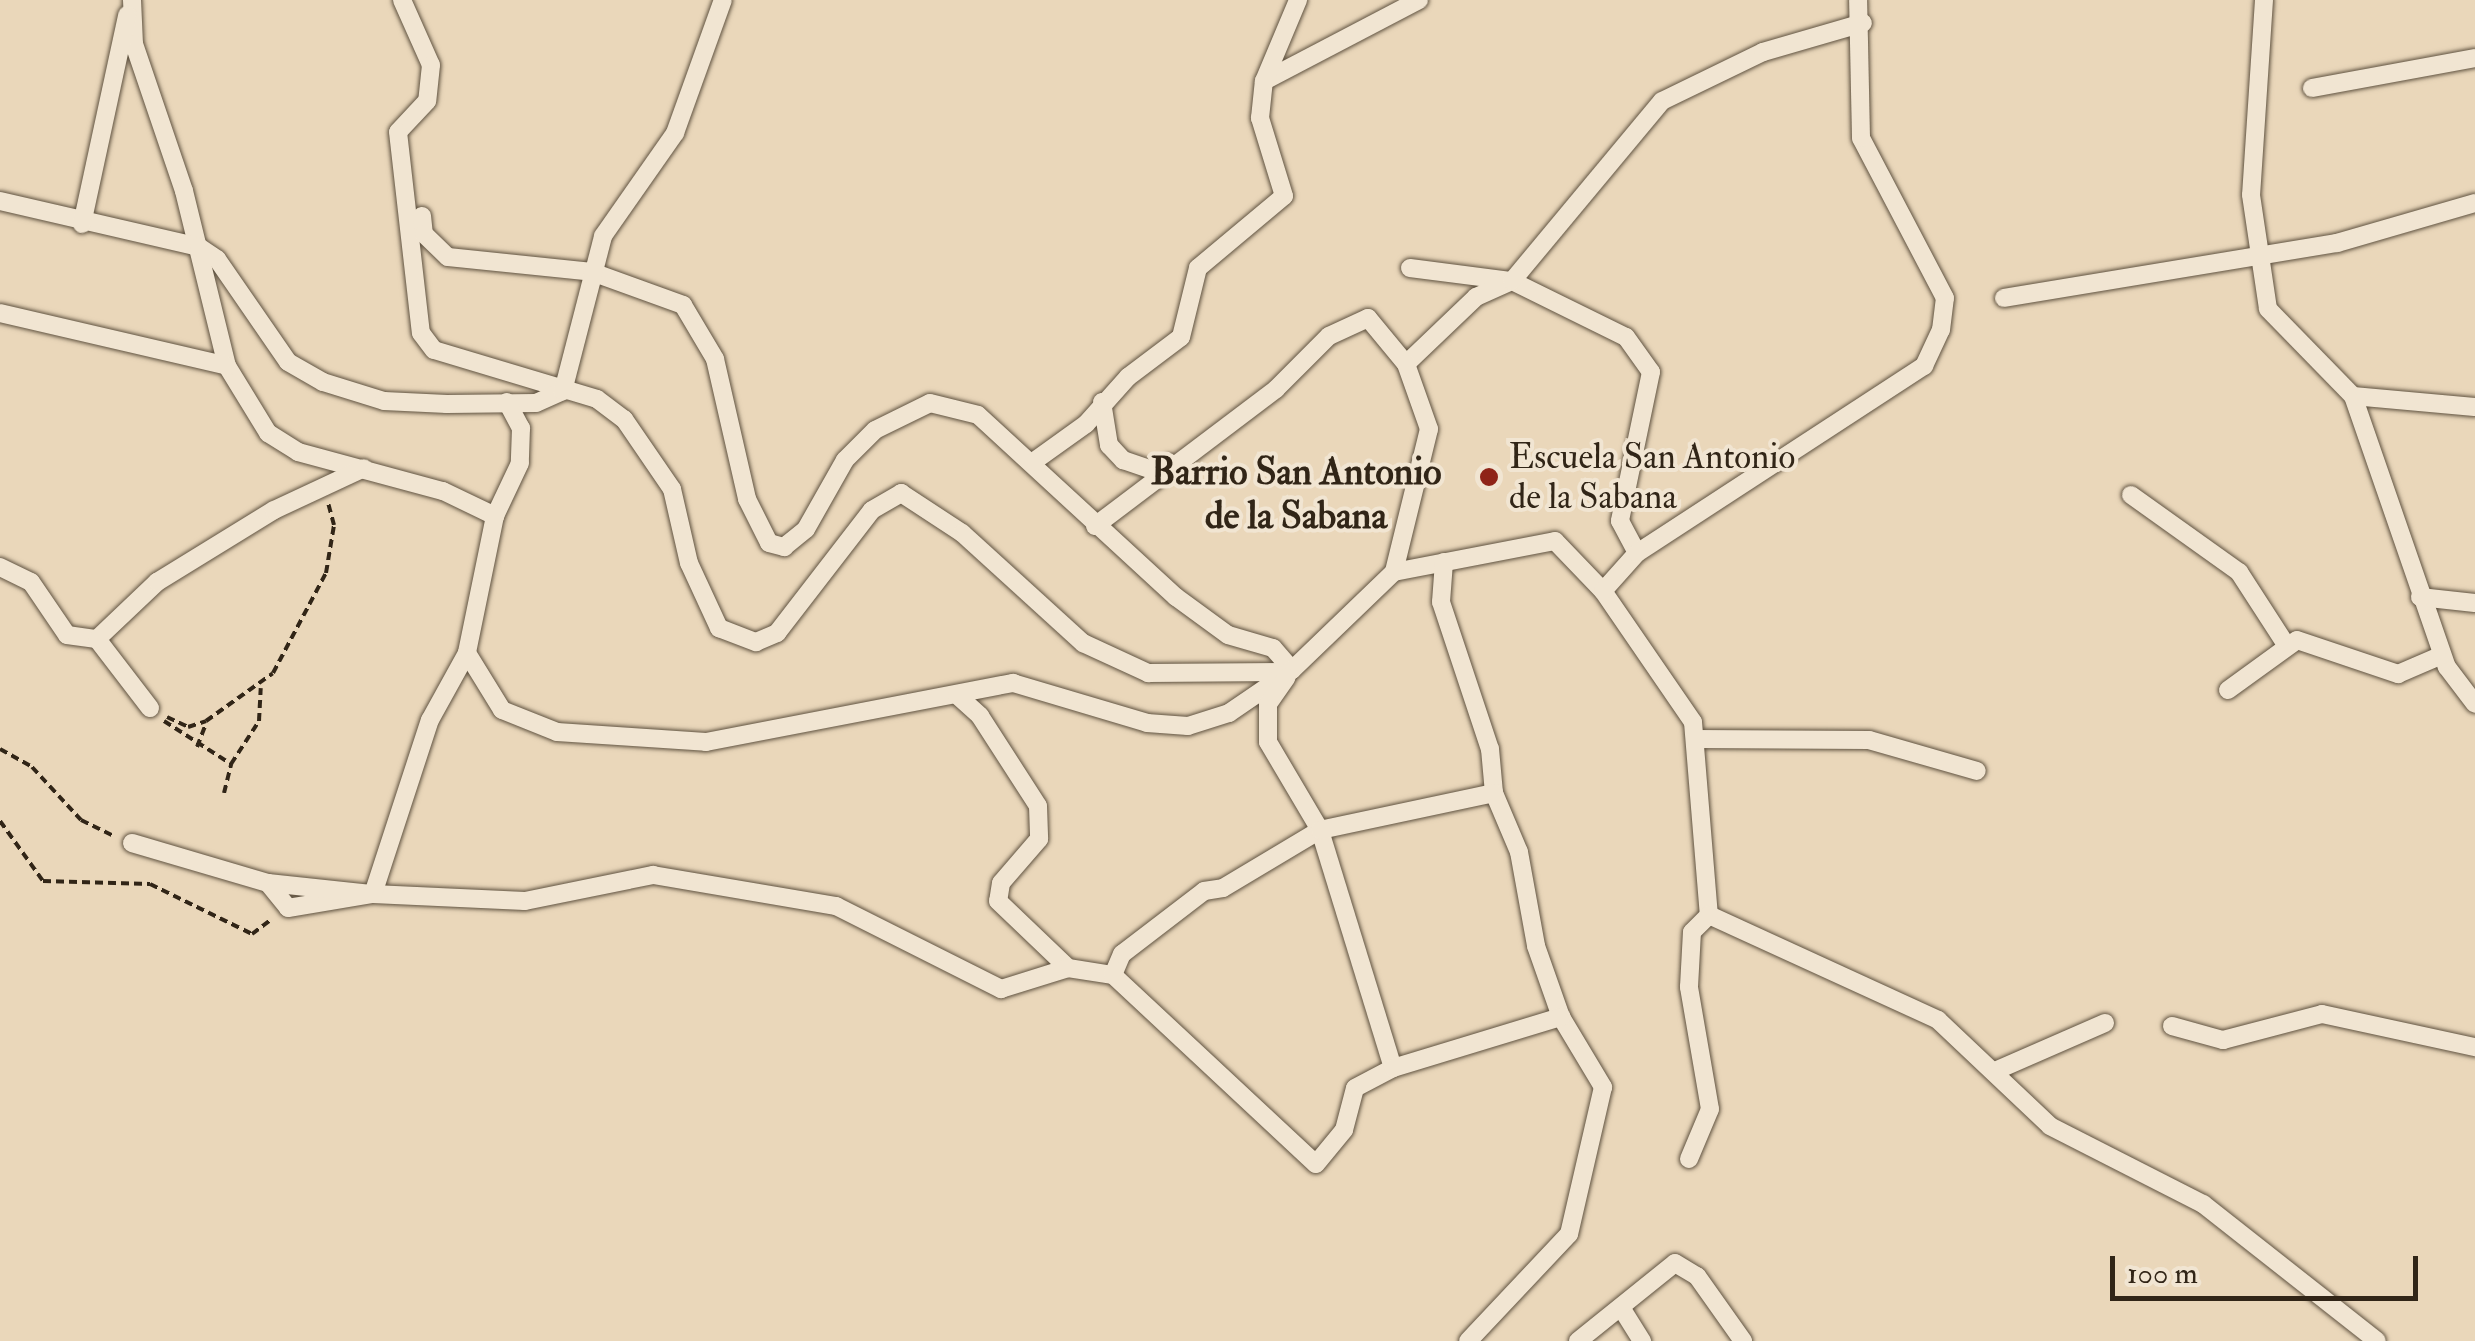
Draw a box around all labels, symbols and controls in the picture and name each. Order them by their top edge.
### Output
place label: Escuela San Antonio de la Sabana [1509,436,1795,518]
district label: Barrio San Antonio de la Sabana [1150,450,1442,540]
marker: Escuela San Antonio de la Sabana [1478,466,1500,488]
scale bar [2115,1236,2422,1298]
text: 100 m [2127,1255,2198,1292]

